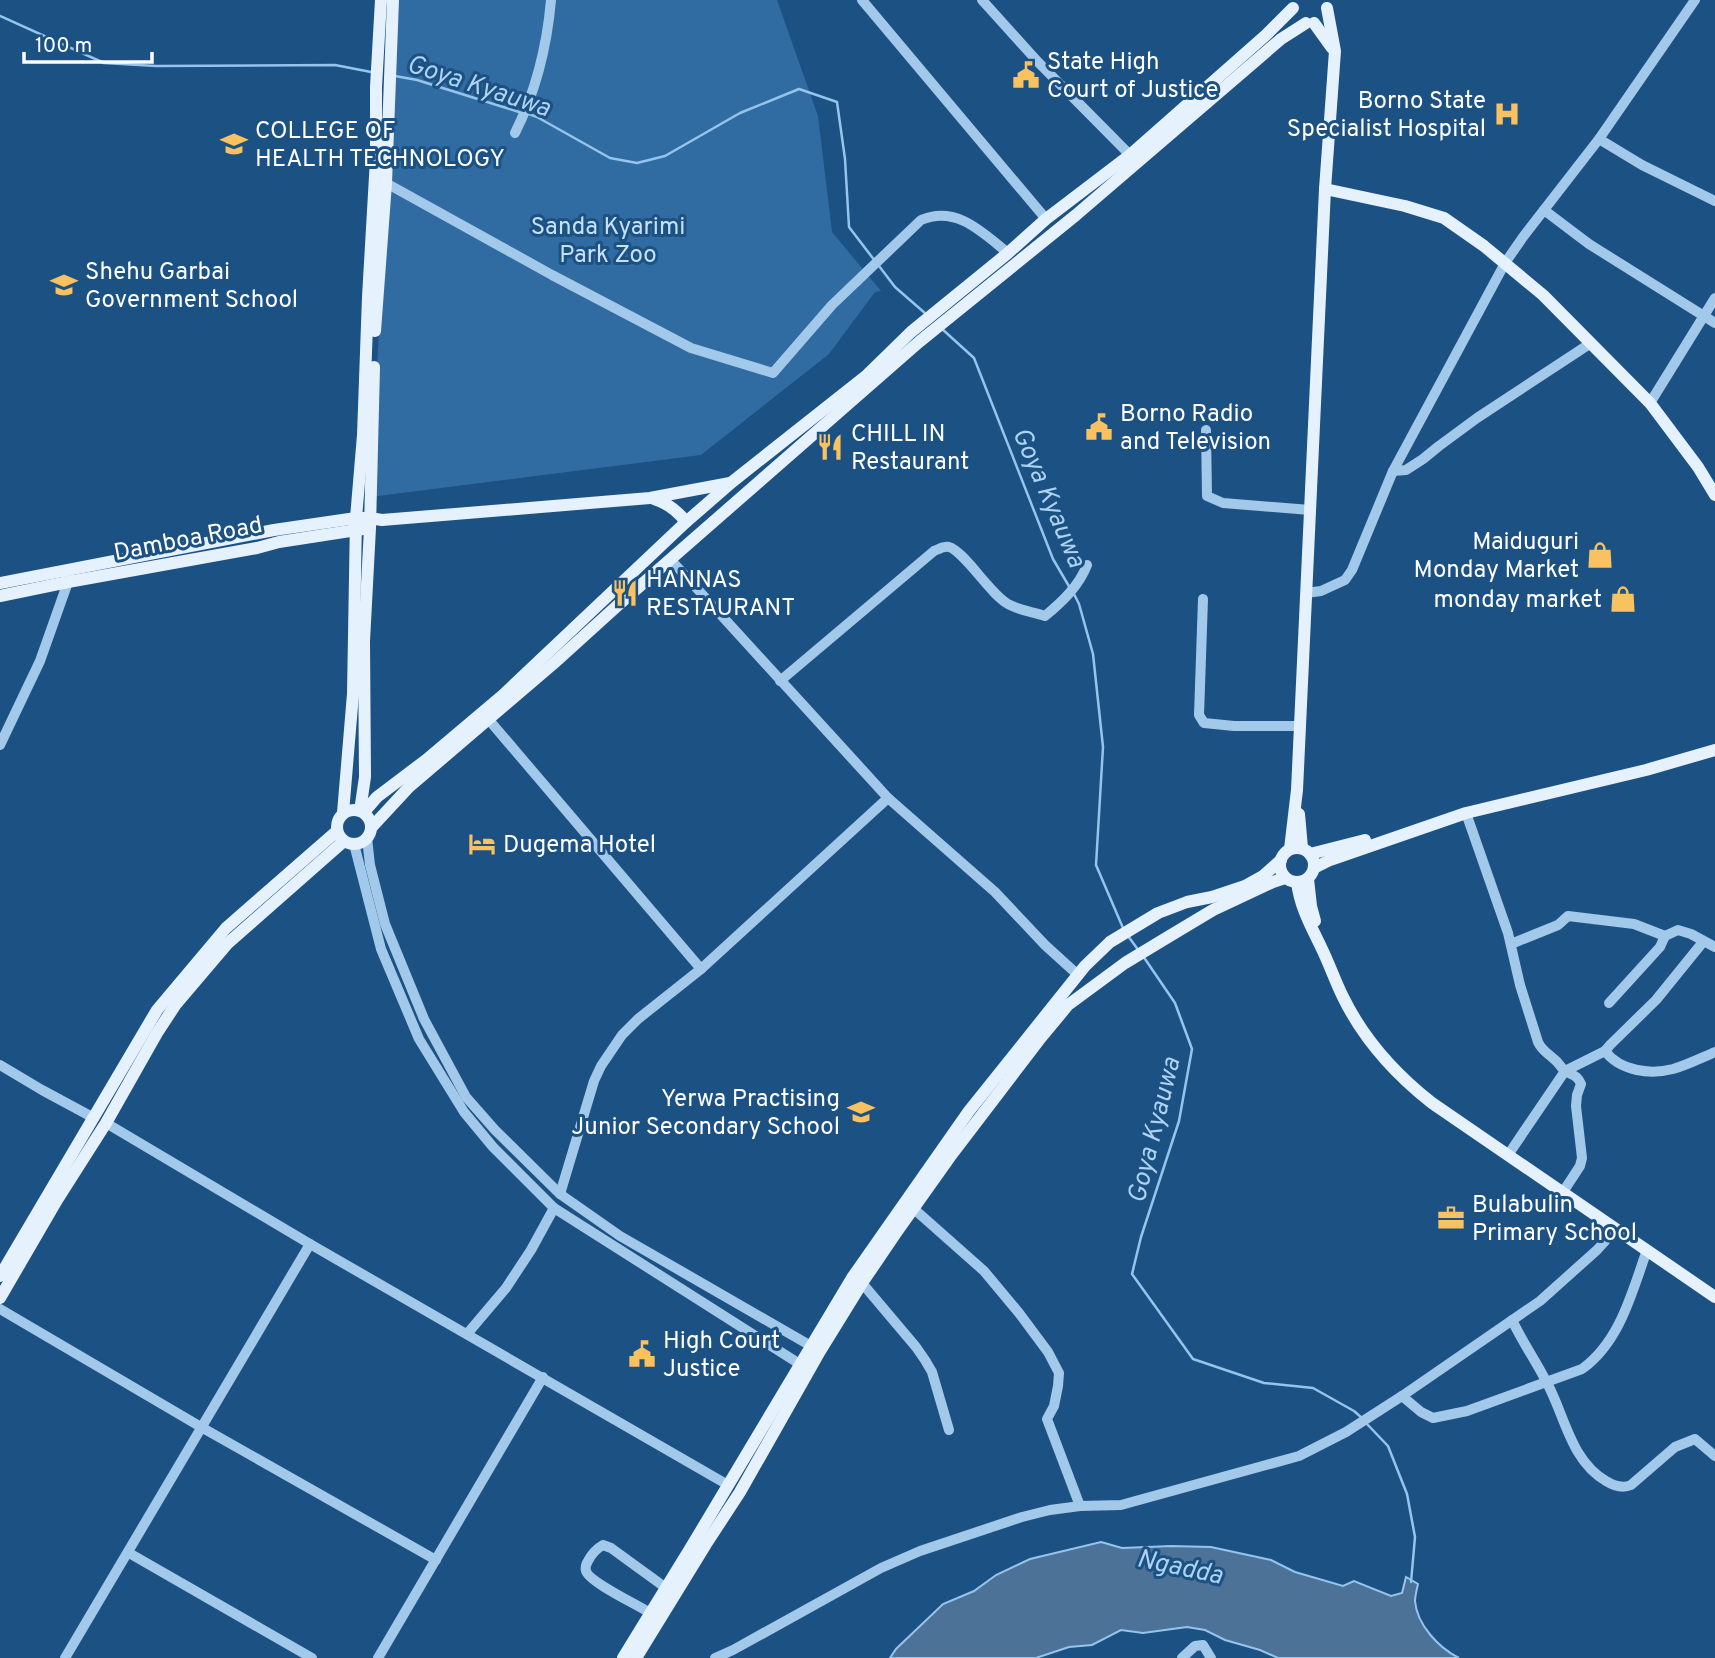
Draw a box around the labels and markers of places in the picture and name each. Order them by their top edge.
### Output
place label: State High Court of Justice [1047,48,1218,106]
public building icon: State High Court of Justice [1011,60,1041,90]
place label: Borno State Specialist Hospital [1287,87,1486,145]
hospital icon: Borno State Specialist Hospital [1492,99,1522,129]
place label: COLLEGE OF HEALTH TECHNOLOGY [255,117,505,175]
school or university icon: COLLEGE OF HEALTH TECHNOLOGY [219,129,249,159]
place label: Shehu Garbai Government School [85,258,298,316]
school or university icon: Shehu Garbai Government School [49,270,79,300]
place label: Borno Radio and Television [1120,400,1271,458]
public building icon: Borno Radio and Television [1084,412,1114,442]
place label: CHILL IN Restaurant [851,420,969,478]
restaurant icon: CHILL IN Restaurant [815,432,845,462]
place label: Maiduguri Monday Market [1414,528,1579,586]
shop icon: Maiduguri Monday Market [1585,540,1615,570]
place label: HANNAS RESTAURANT [646,566,795,624]
restaurant icon: HANNAS RESTAURANT [610,578,640,608]
shop icon: monday market [1608,584,1638,614]
place label: monday market [1433,586,1602,616]
hotel icon: Dugema Hotel [467,829,497,859]
place label: Dugema Hotel [503,831,656,861]
place label: Yerwa Practising Junior Secondary School [571,1085,840,1143]
school or university icon: Yerwa Practising Junior Secondary School [846,1097,876,1127]
place label: Bulabulin Primary School [1472,1191,1637,1249]
office icon: Bulabulin Primary School [1436,1203,1466,1233]
place label: High Court Justice [663,1327,780,1385]
public building icon: High Court Justice [627,1339,657,1369]

